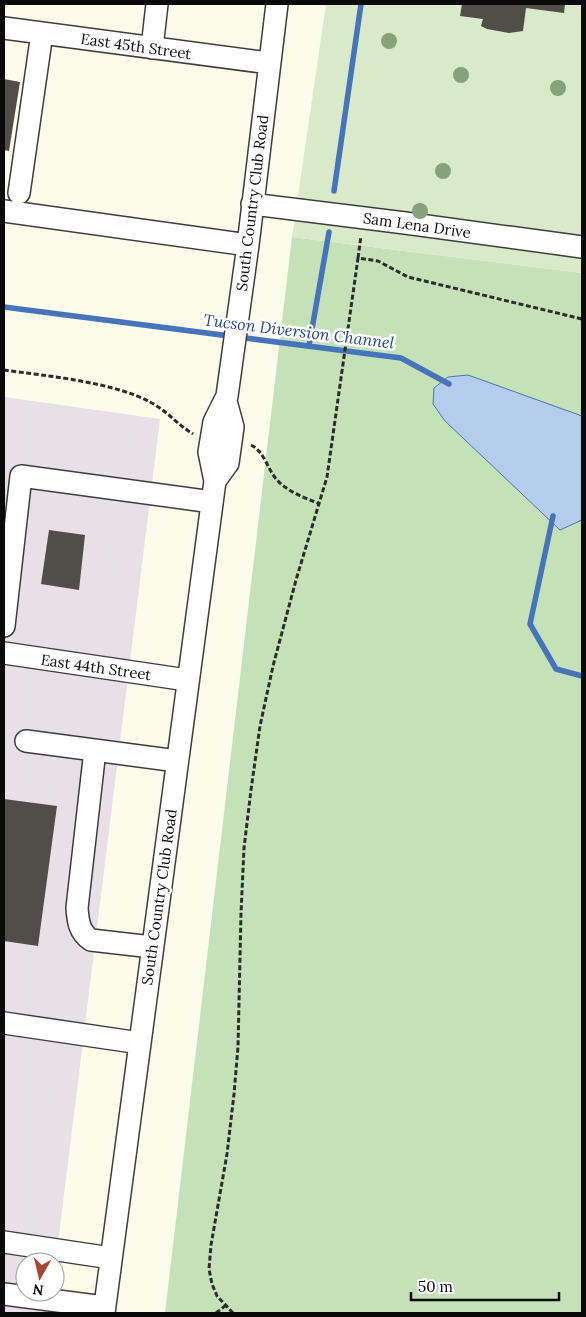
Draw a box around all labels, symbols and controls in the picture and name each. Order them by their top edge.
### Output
street label: East 45th Street [80,29,193,63]
street label: South Country Club Road [232,114,272,292]
street label: Sam Lena Drive [362,208,472,242]
water label: Tucson Diversion Channel [203,309,396,353]
street label: East 44th Street [40,650,153,684]
street label: South Country Club Road [137,808,181,986]
north arrow [15,1252,65,1302]
scale bar [411,1270,558,1302]
text: 50 m [418,1277,453,1296]
text: N [31,1280,45,1300]

